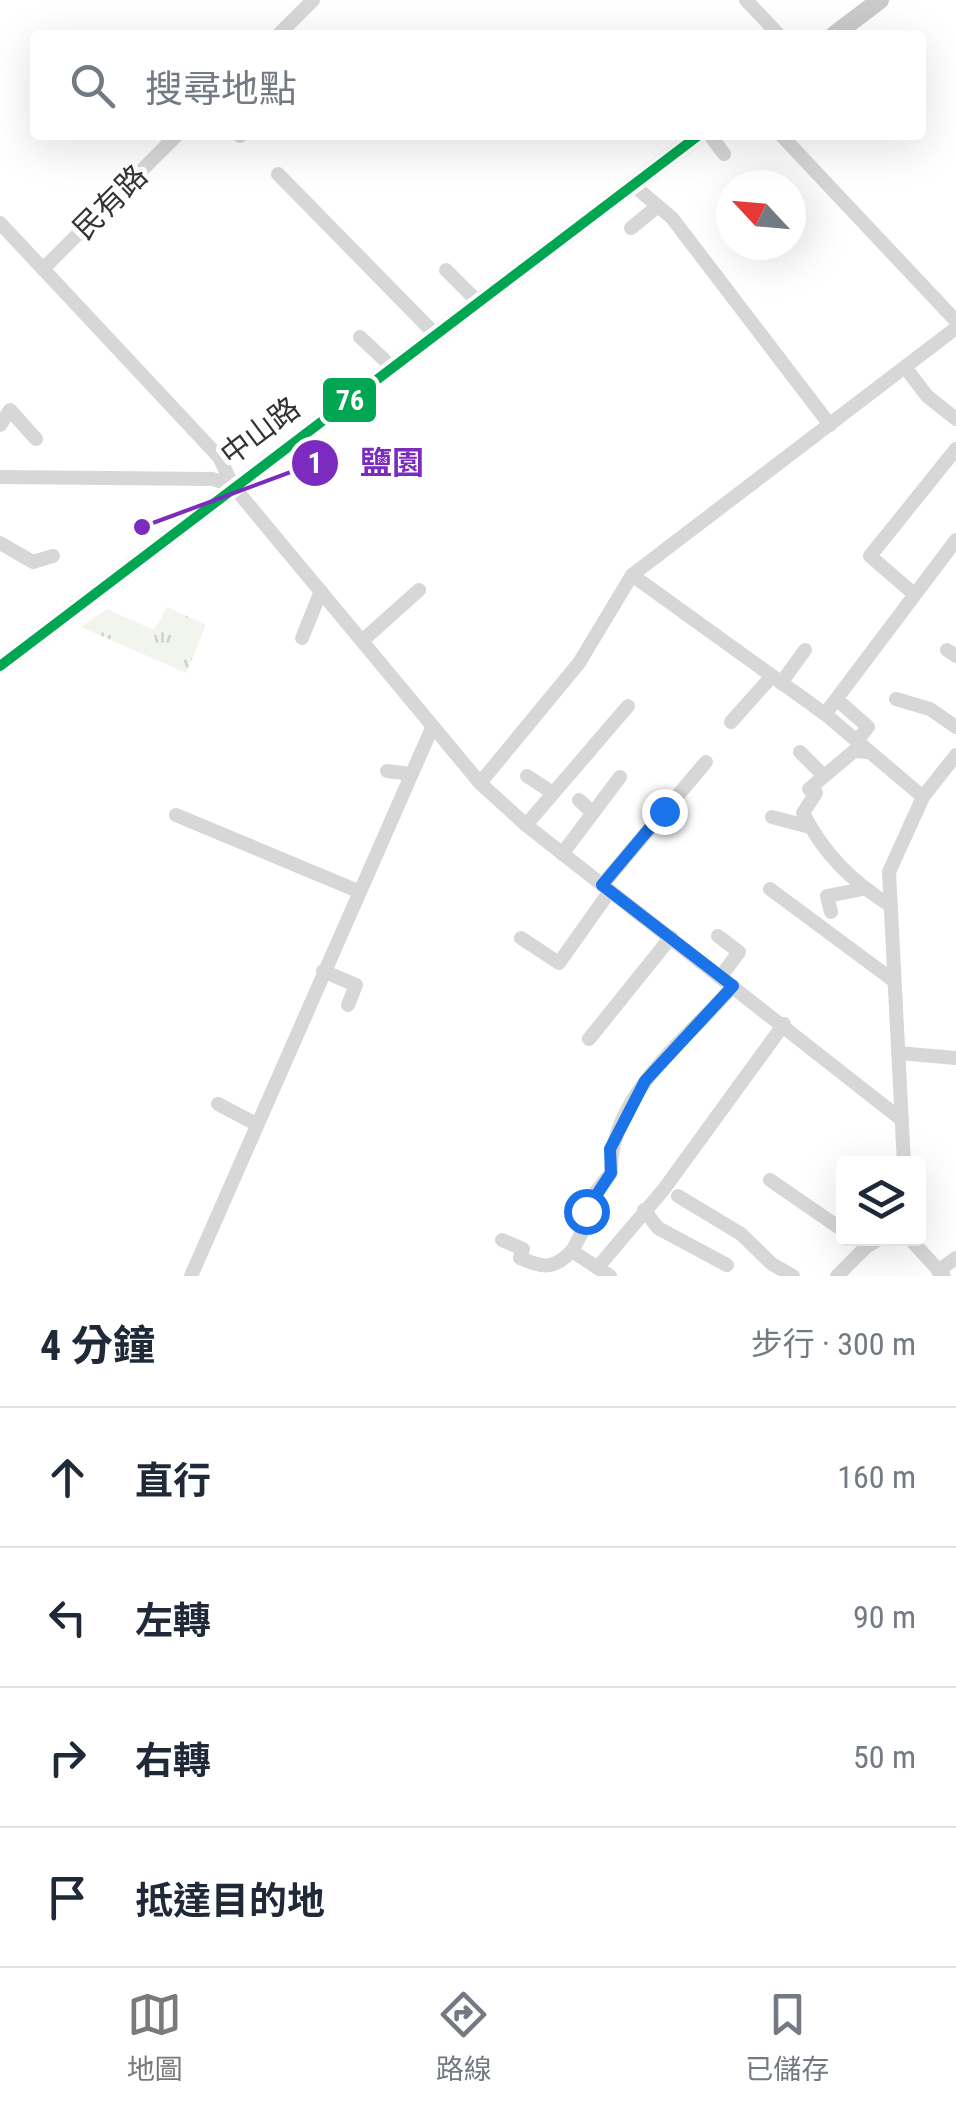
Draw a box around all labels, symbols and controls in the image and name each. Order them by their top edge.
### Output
search box [30,30,926,140]
icon: search [65,58,120,113]
text: 搜尋地點 [145,67,297,111]
street label: 民有路 [66,158,154,246]
north arrow [716,170,806,260]
line badge: 76 [321,376,378,424]
text: 76 [336,384,364,417]
street label: 中山路 [214,390,306,472]
callout: 鹽園 [290,432,444,494]
text: 鹽園 [360,444,424,482]
text: 1 [307,445,323,480]
route end [642,789,688,835]
map controls [836,1156,926,1246]
button: layers [836,1156,926,1246]
route start [564,1189,610,1235]
text: 4 分鐘 [40,1321,155,1370]
text: 步行 · 300 m [751,1325,916,1363]
icon: ahead [40,1450,95,1505]
text: 160 m [837,1458,916,1496]
text: 直行 [135,1459,211,1503]
icon: left [40,1590,95,1645]
text: 90 m [853,1598,916,1636]
text: 左轉 [135,1599,211,1643]
icon: right [40,1730,95,1785]
text: 50 m [853,1738,916,1776]
text: 右轉 [135,1739,211,1783]
icon: arrive [40,1870,95,1925]
text: 抵達目的地 [135,1879,325,1923]
tab: 地圖 [127,1987,183,2087]
tab: 路線 [436,1987,492,2087]
tab: 已儲存 [745,1987,829,2087]

